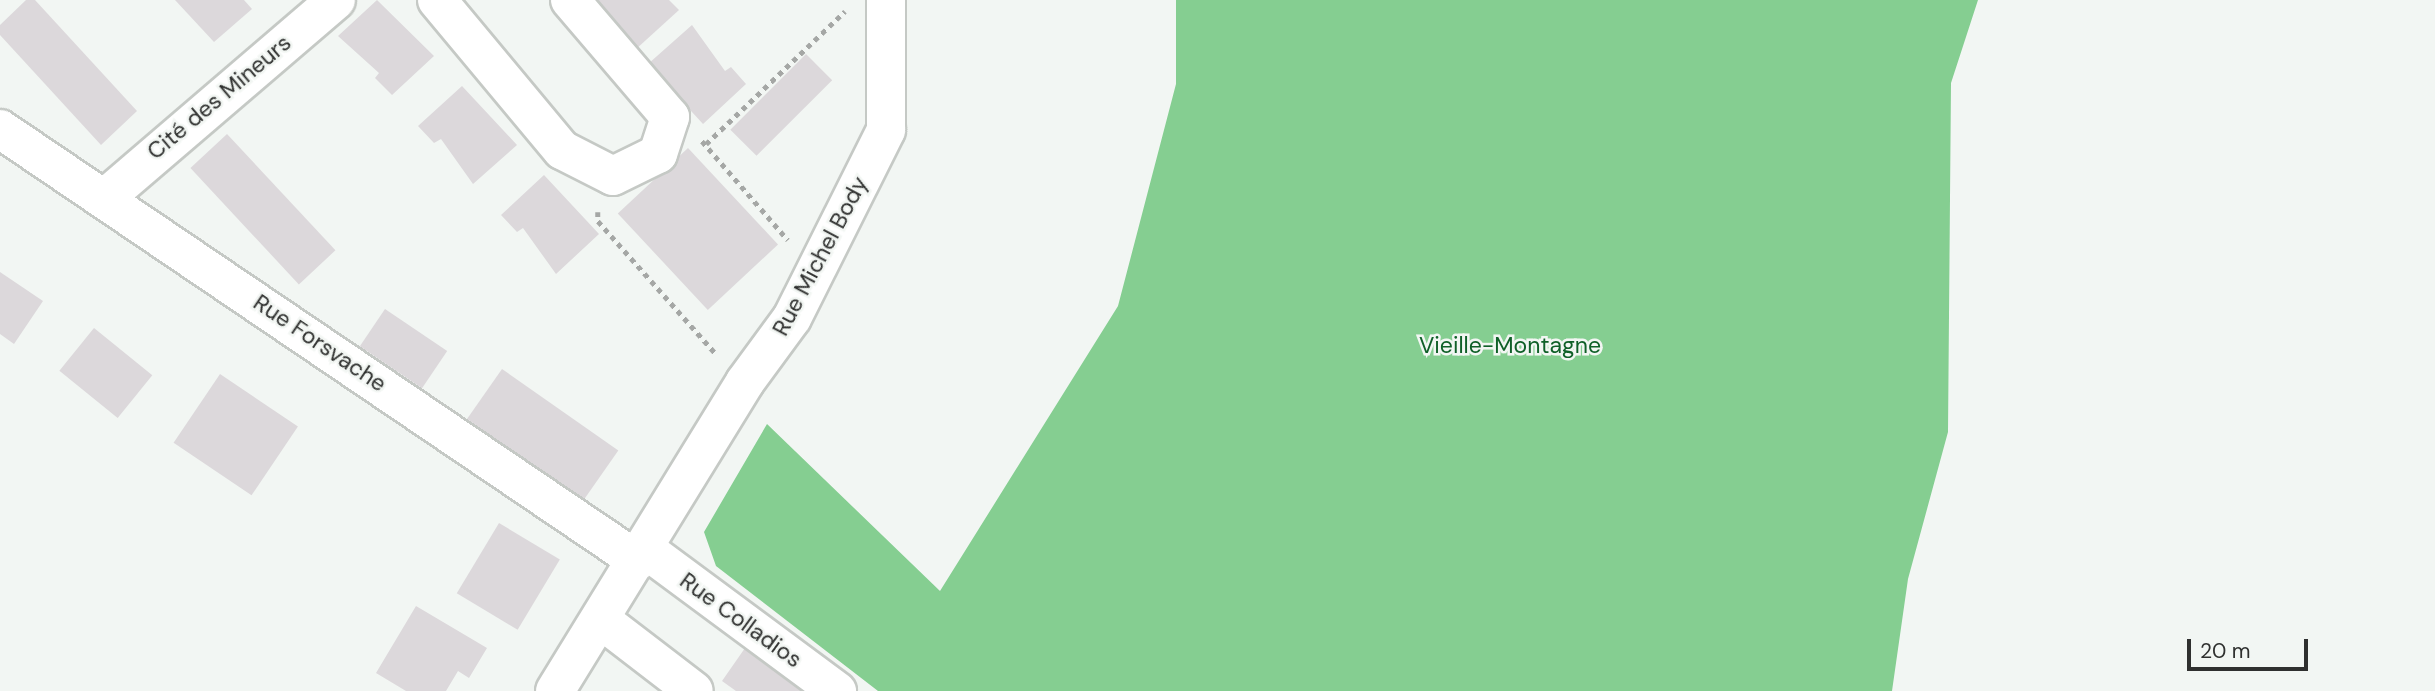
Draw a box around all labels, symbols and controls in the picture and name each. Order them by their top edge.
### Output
street label: Cité des Mineurs [141,29,297,165]
street label: Rue Michel Body [766,172,874,340]
street label: Rue Forsvache [248,288,392,398]
park label: Vieille-Montagne [1419,331,1601,359]
street label: Rue Colladios [675,567,807,673]
scale bar [2190,624,2311,668]
text: 20 m [2200,637,2251,665]

